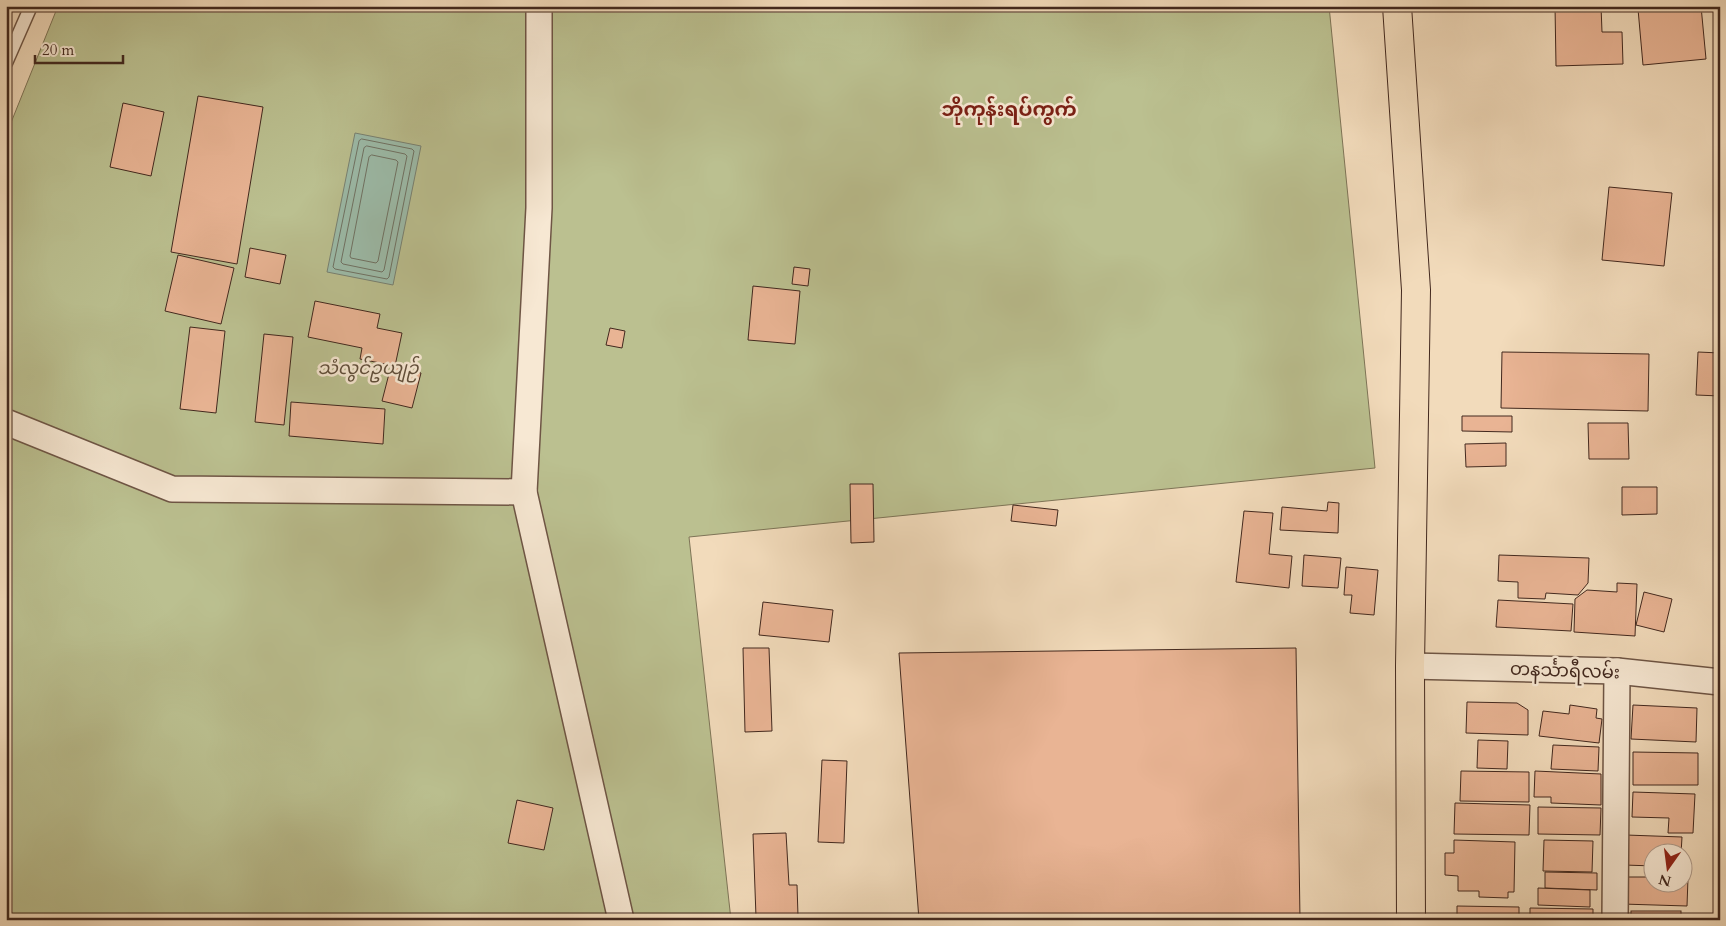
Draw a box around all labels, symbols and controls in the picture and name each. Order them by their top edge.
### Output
scale bar [35,32,122,64]
text: 20 m [42,40,74,60]
district label: ဘိုကုန်းရပ်ကွက် [941,96,1077,125]
park label: သံလွင်ဥယျဉ် [318,355,420,383]
street label: တနင်္သာရီလမ်း [1510,655,1620,687]
north arrow [1644,844,1694,894]
text: N [1657,869,1673,891]

